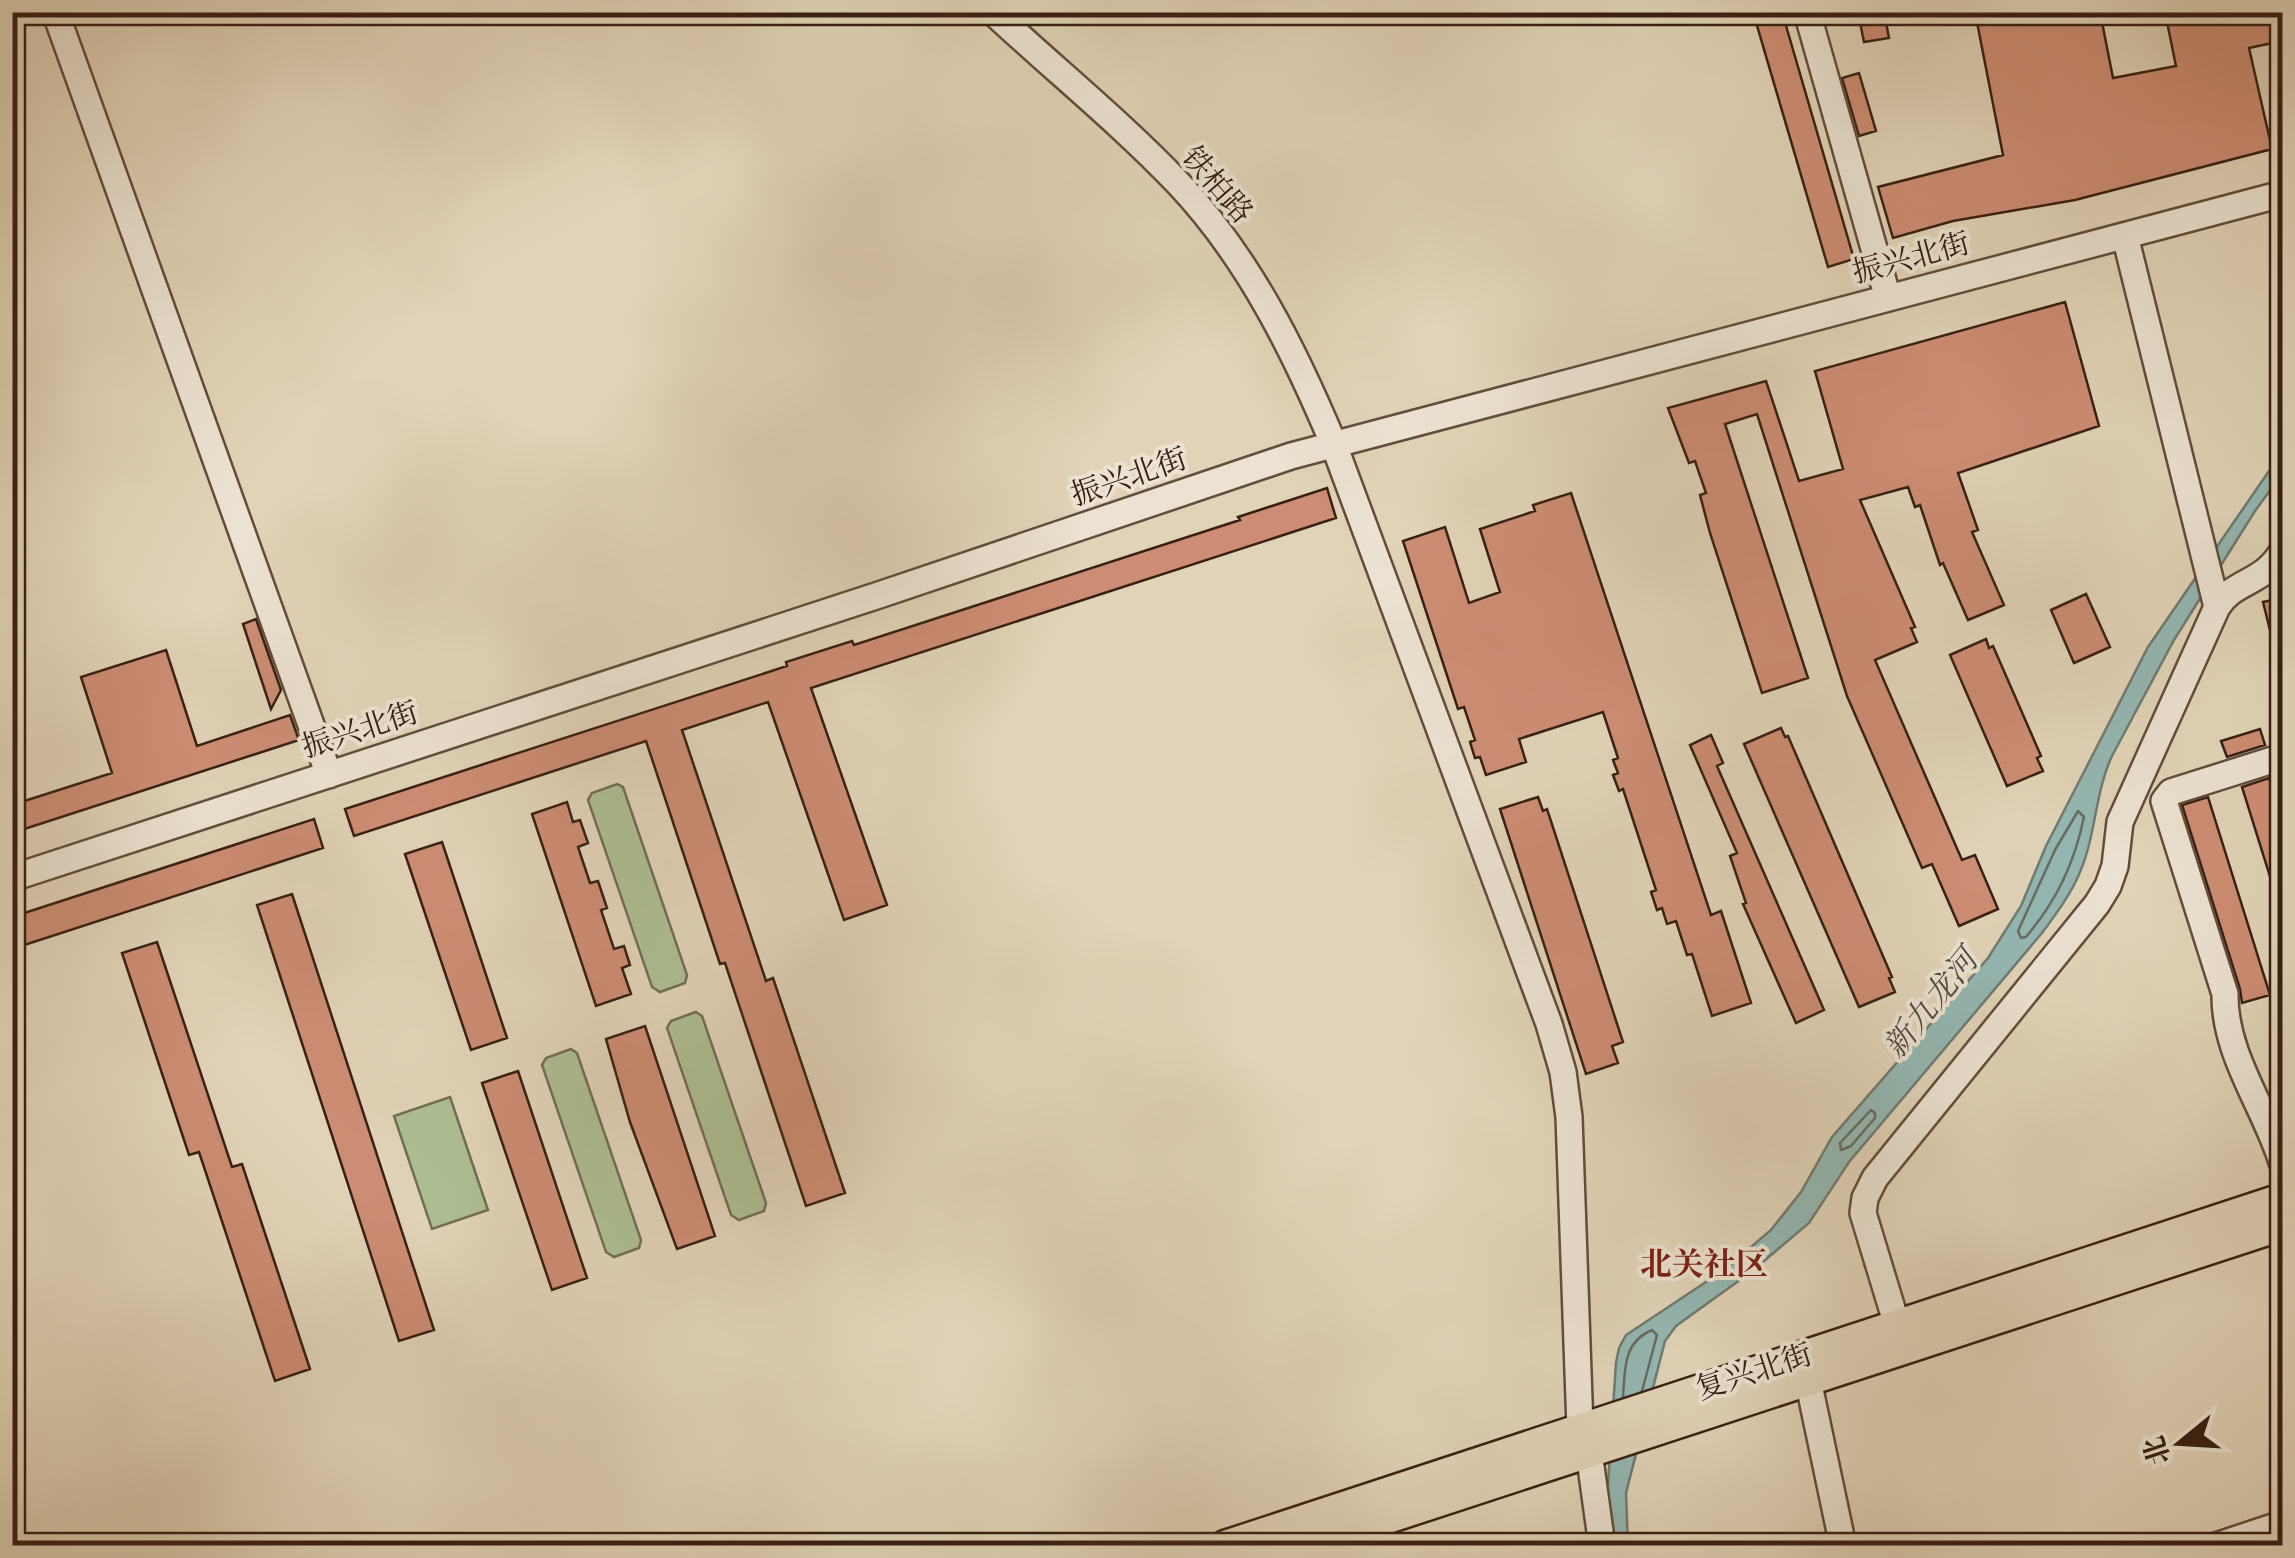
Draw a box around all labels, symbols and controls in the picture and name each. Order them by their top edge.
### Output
street label: 铁柏路 [1172,138,1262,232]
street label: 振兴北街 [1848,223,1974,293]
street label: 振兴北街 [1066,438,1192,516]
street label: 振兴北街 [297,692,423,768]
water label: 新九龙河 [1874,937,1992,1068]
district label: 北关社区 [1640,1243,1768,1287]
street label: 复兴北街 [1691,1334,1817,1410]
north arrow [2130,1393,2230,1493]
text: 北 [2135,1431,2180,1470]

